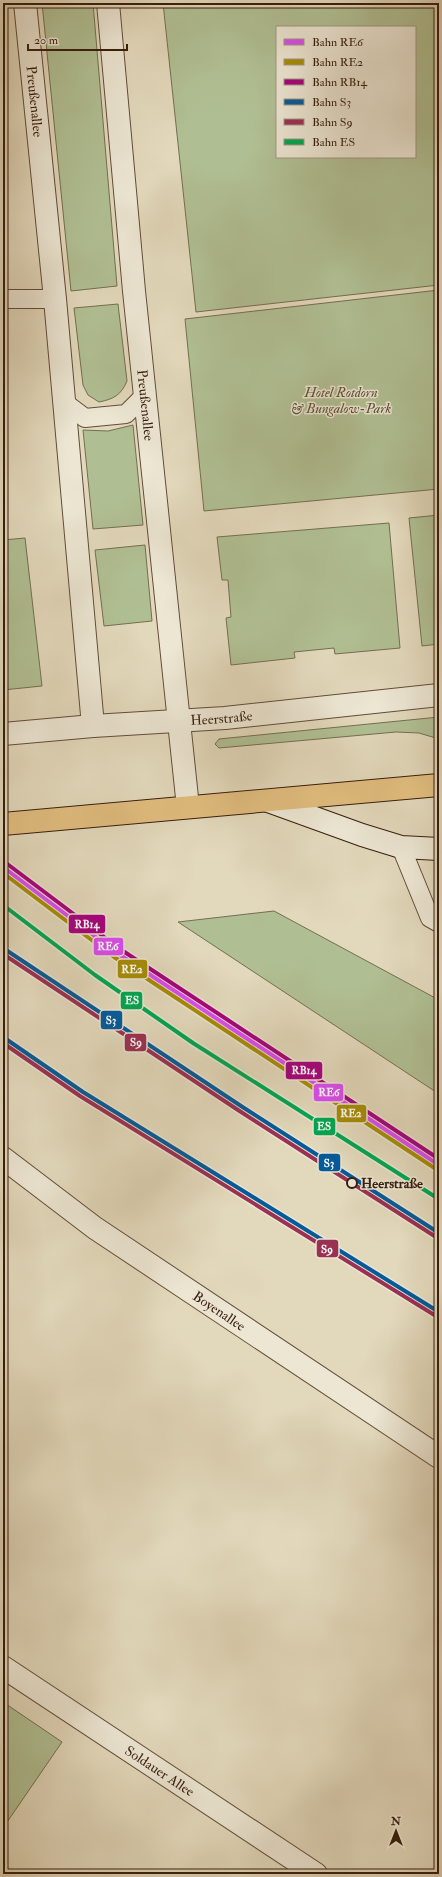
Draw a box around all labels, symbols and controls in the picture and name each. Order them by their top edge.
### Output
scale bar [28,26,127,52]
legend [276,26,416,158]
text: 20 m [34,33,59,48]
text: Bahn RE6 [312,35,364,50]
text: Bahn RE2 [312,55,363,70]
street label: Preußenallee [23,65,47,138]
text: Bahn RB14 [312,75,368,90]
text: Bahn S3 [312,95,351,110]
text: Bahn S9 [312,115,353,130]
text: Bahn ES [312,135,355,150]
street label: Preußenallee [134,369,158,442]
park label: Hotel Rotdorn & Bungalow-Park [291,384,391,417]
street label: Heerstraße [190,707,253,729]
line badge: RB14 [68,914,106,934]
text: RB14 [75,918,101,932]
line badge: RE6 [93,937,124,956]
text: RE6 [97,940,120,953]
line badge: RE2 [117,959,148,979]
text: RE2 [121,963,143,976]
line badge: ES [120,991,143,1010]
text: ES [125,994,139,1007]
line badge: S3 [100,1010,123,1030]
text: S3 [106,1014,116,1027]
line badge: S9 [124,1033,147,1052]
text: S9 [130,1036,142,1049]
line badge: RB14 [285,1061,323,1080]
text: RB14 [292,1064,318,1078]
line badge: RE6 [313,1083,344,1102]
text: RE6 [318,1086,341,1099]
line badge: RE2 [336,1104,367,1123]
text: RE2 [340,1107,362,1120]
line badge: ES [313,1117,336,1136]
text: ES [317,1120,331,1133]
line badge: S3 [318,1153,341,1172]
text: S3 [324,1157,334,1170]
place label: Heerstraße [361,1175,423,1192]
marker: Heerstraße [346,1177,358,1189]
line badge: S9 [316,1239,339,1258]
text: S9 [321,1243,333,1256]
street label: Boyenallee [190,1287,249,1334]
street label: Soldauer Allee [122,1742,198,1800]
north arrow [376,1811,416,1851]
text: N [390,1815,402,1828]

